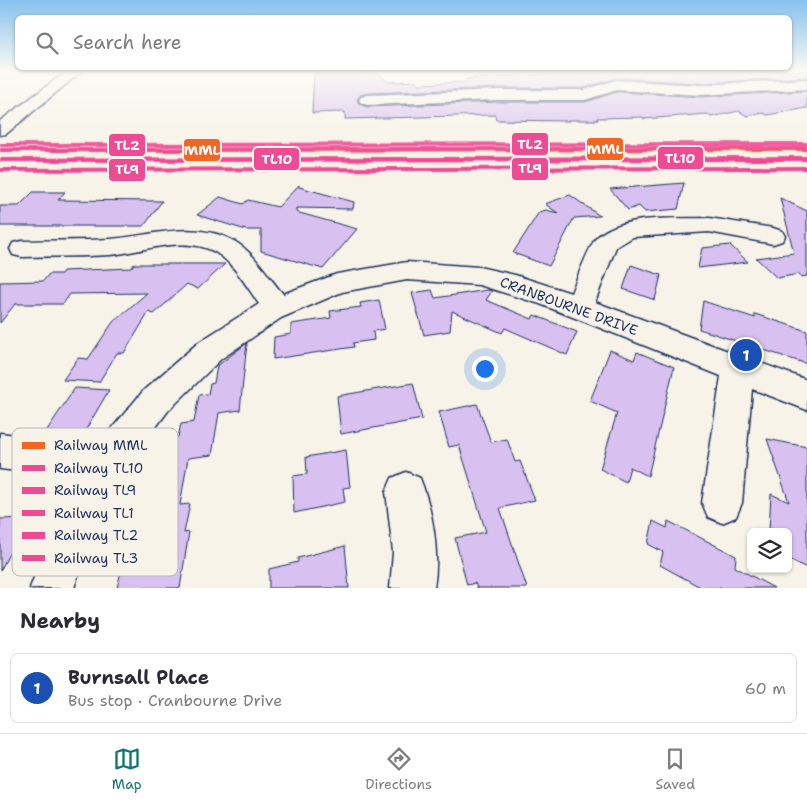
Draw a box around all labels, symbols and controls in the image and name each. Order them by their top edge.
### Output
search box [15,15,792,70]
icon: search [33,29,61,57]
text: Search here [73,30,182,55]
line badge: TL2 [511,132,549,156]
line badge: TL2 [108,133,146,157]
text: TL2 [517,135,543,153]
text: TL2 [114,136,140,154]
line badge: MML [586,137,624,161]
line badge: MML [183,138,221,162]
text: MML [587,140,624,158]
text: MML [184,141,221,159]
line badge: TL10 [657,146,704,170]
line badge: TL10 [253,147,300,171]
text: TL10 [665,149,696,167]
text: TL10 [262,150,293,168]
line badge: TL9 [511,157,549,181]
line badge: TL9 [108,158,146,182]
text: TL9 [518,159,542,177]
text: TL9 [115,160,139,178]
street label: CRANBOURNE DRIVE [498,273,641,339]
pin: 1 [730,336,762,374]
your location [472,356,498,382]
legend [12,428,178,576]
text: Railway MML [54,436,148,454]
text: Railway TL10 [54,459,143,477]
text: Railway TL9 [54,481,136,499]
text: Railway TL1 [54,504,134,522]
text: Railway TL2 [54,526,138,544]
map controls [747,528,792,573]
button: layers [747,528,792,573]
text: Railway TL3 [54,549,138,567]
text: Nearby [20,607,100,635]
text: Burnsall Place [68,665,209,690]
text: 1 [33,678,41,699]
text: 60 m [745,678,786,699]
text: Bus stop · Cranbourne Drive [68,690,282,711]
tab: Map [112,745,142,793]
tab: Directions [365,745,432,793]
tab: Saved [656,745,695,793]

